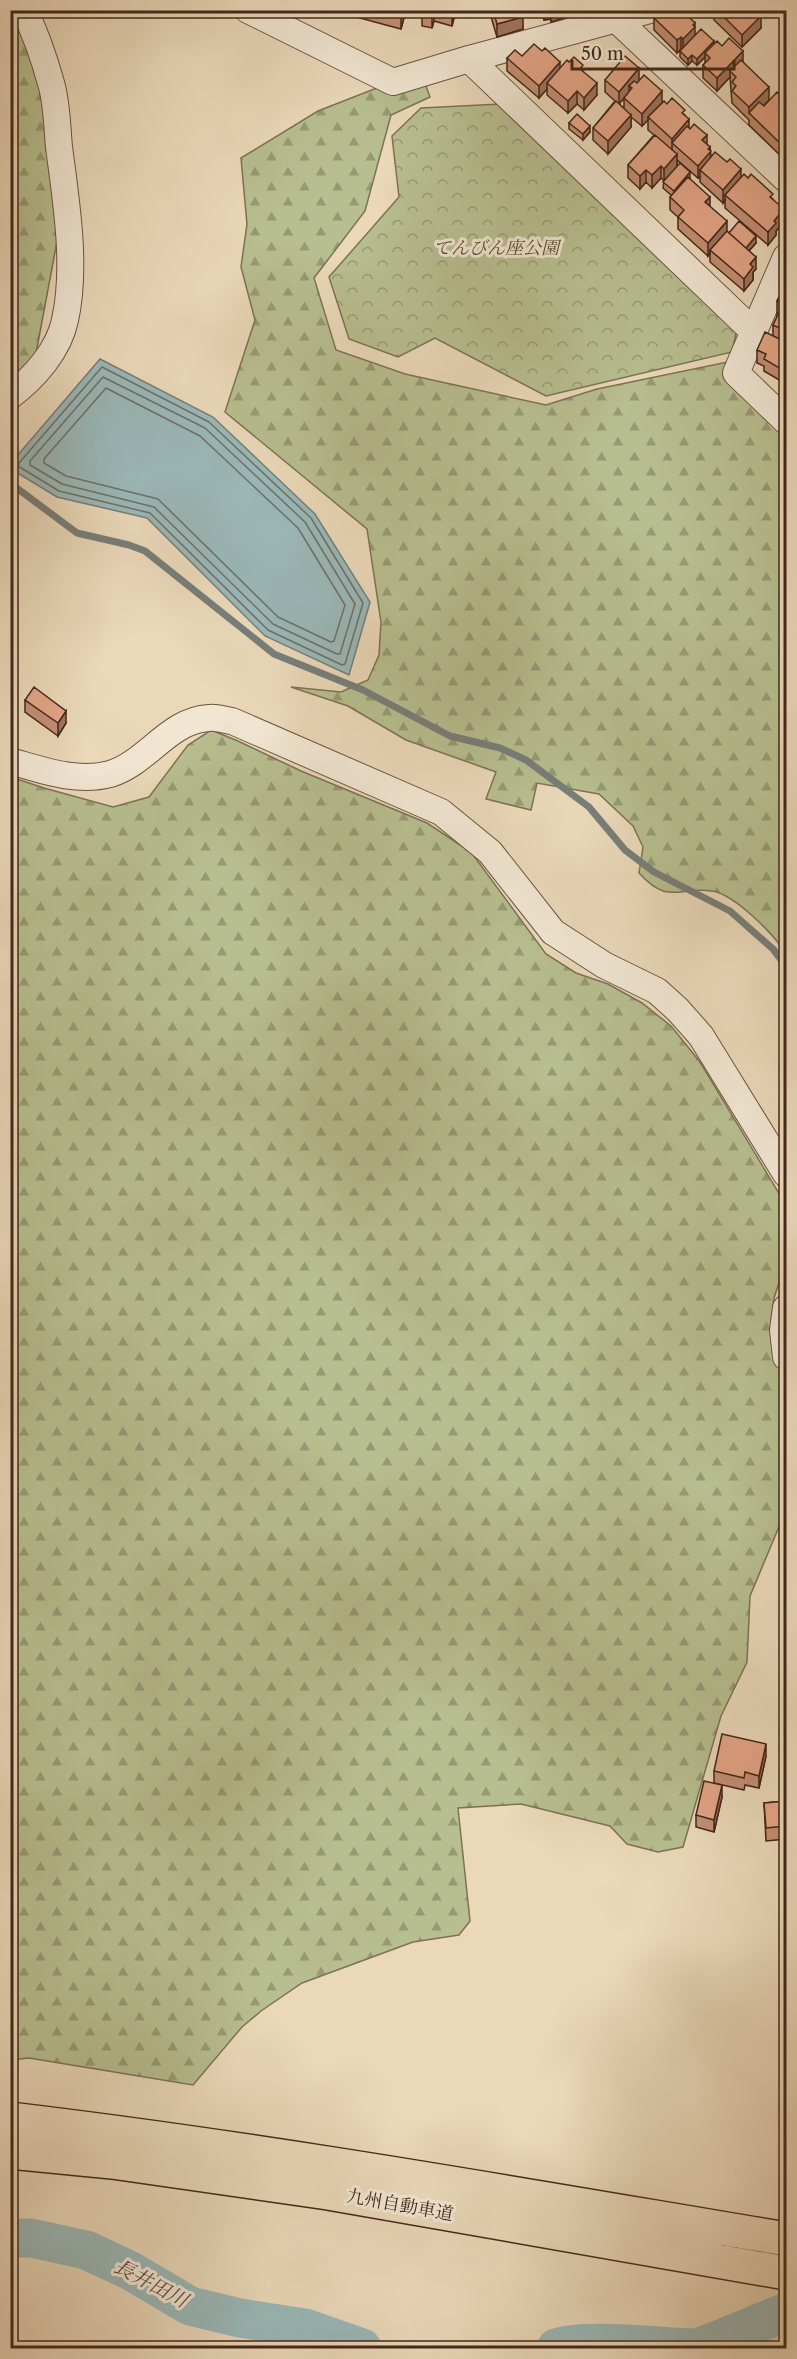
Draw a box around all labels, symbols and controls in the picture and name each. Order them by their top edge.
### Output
scale bar [572,33,734,71]
text: 50 m [581,43,624,65]
park label: てんびん座公園 [433,237,562,259]
street label: 九州自動車道 [345,2185,455,2225]
water label: 長井田川 [110,2254,194,2313]

